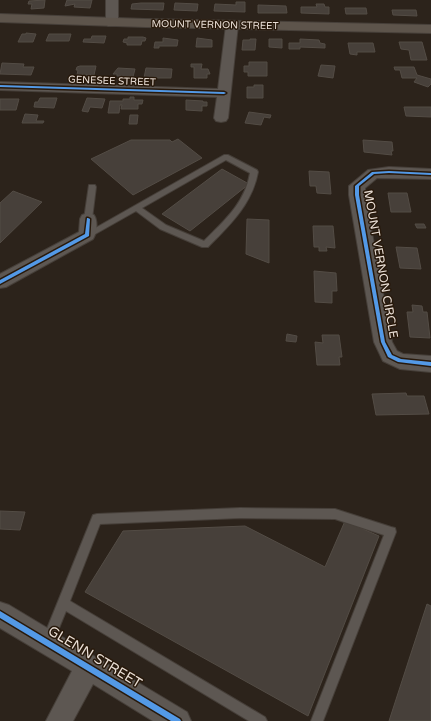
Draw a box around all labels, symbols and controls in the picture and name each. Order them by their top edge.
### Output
street label: MOUNT VERNON STREET [151,18,279,32]
street label: GENESEE STREET [68,73,156,89]
street label: MOUNT VERNON CIRCLE [361,189,401,340]
street label: GLENN STREET [45,622,146,692]

